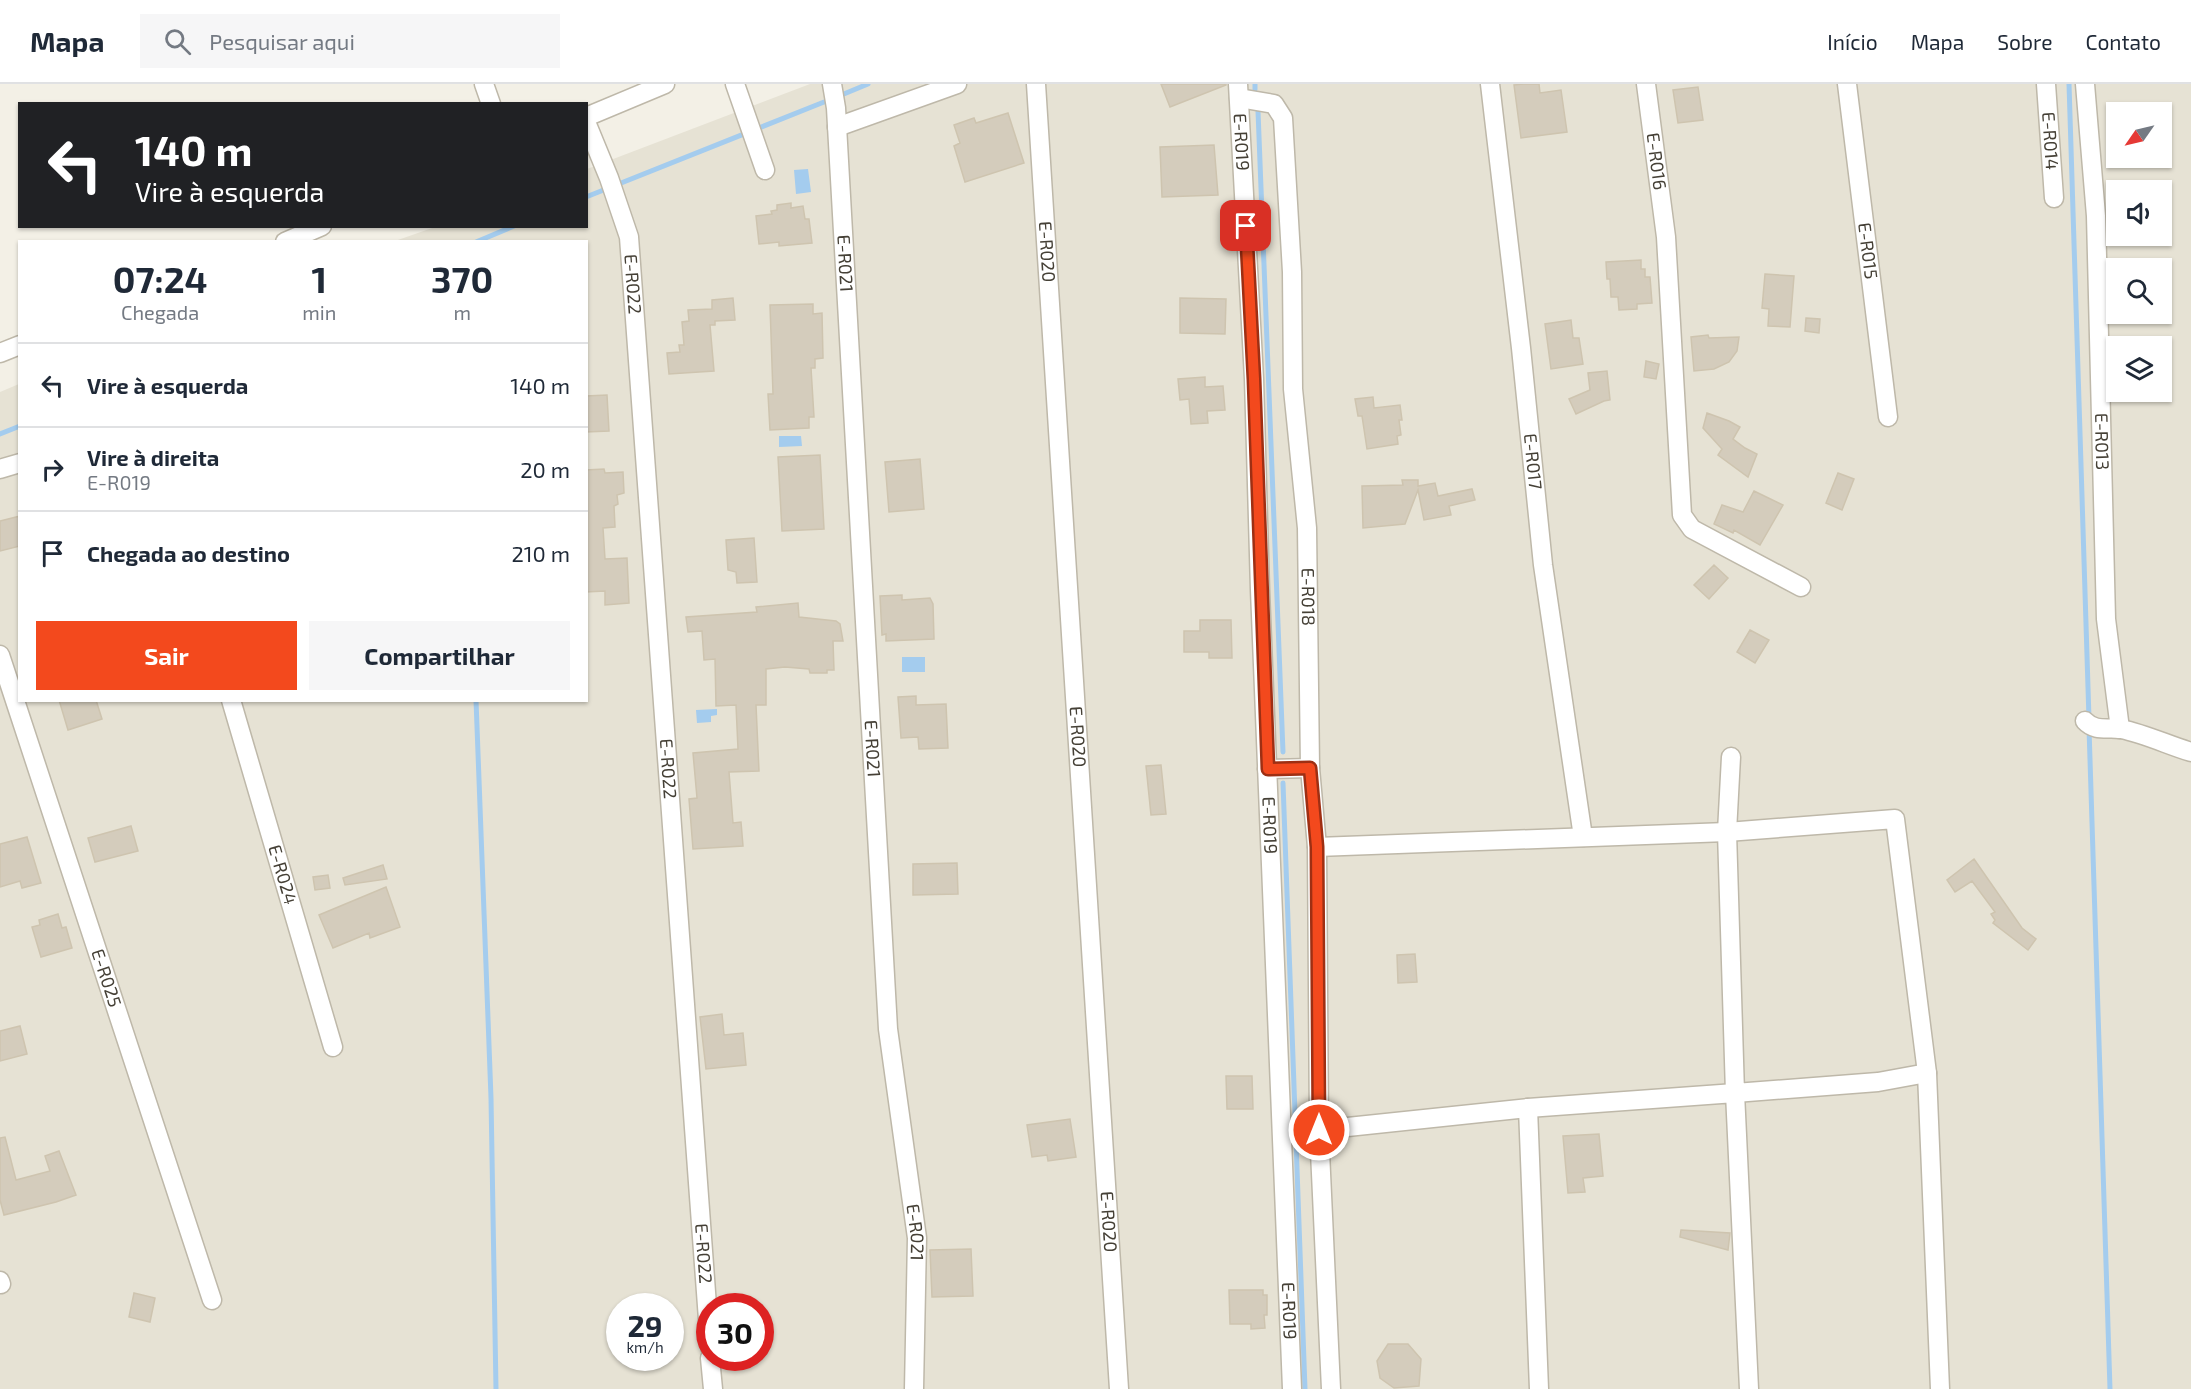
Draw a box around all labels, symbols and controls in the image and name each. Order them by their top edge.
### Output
search box [140,14,560,68]
text: Mapa [30,24,104,58]
icon: search [161,25,194,58]
text: Pesquisar aqui [209,28,355,54]
text: Início [1827,29,1878,54]
text: Mapa [1911,29,1964,54]
text: Sobre [1997,29,2052,54]
text: Contato [2085,29,2161,54]
north arrow [2106,102,2172,168]
map controls [2106,102,2172,402]
street label: E-R014 [2038,111,2064,171]
street label: E-R019 [1230,113,1255,171]
text: 140 m [135,124,252,174]
icon: left [36,126,114,204]
street label: E-R016 [1642,131,1672,191]
text: Vire à esquerda [135,175,324,207]
button: sound [2106,180,2172,246]
pin [1220,200,1271,251]
icon: arrive [1229,209,1262,242]
street label: E-R020 [1035,220,1061,283]
street label: E-R015 [1854,221,1883,280]
street label: E-R021 [833,234,858,293]
street label: E-R022 [620,253,647,315]
text: 07:24 [113,257,208,300]
text: 1 [312,257,327,300]
text: 370 [431,257,493,300]
button: search [2106,258,2172,324]
text: Chegada [121,300,199,324]
text: min [302,300,336,324]
text: m [453,300,471,324]
button: layers [2106,336,2172,402]
icon: left [36,369,69,402]
text: Vire à esquerda [87,372,248,398]
text: 140 m [510,372,570,398]
street label: E-R013 [2091,413,2114,470]
street label: E-R017 [1520,432,1547,491]
text: Vire à direita [87,444,219,470]
icon: right [36,453,69,486]
text: 20 m [520,456,570,482]
text: E-R019 [87,470,151,494]
icon: arrive [36,537,69,570]
text: Chegada ao destino [87,540,290,566]
text: 210 m [511,540,570,566]
street label: E-R018 [1297,568,1320,626]
button: Sair [36,621,297,690]
button: Compartilhar [309,621,570,690]
street label: E-R020 [1066,705,1091,768]
street label: E-R021 [861,719,886,778]
street label: E-R022 [656,738,682,800]
street label: E-R019 [1258,796,1283,854]
street label: E-R024 [264,842,302,907]
street label: E-R025 [87,946,127,1010]
position arrow [1287,1098,1351,1162]
street label: E-R020 [1096,1190,1122,1253]
street label: E-R021 [902,1202,929,1261]
street label: E-R022 [691,1222,717,1284]
street label: E-R019 [1278,1282,1302,1340]
speed limit sign: 30 [696,1293,774,1371]
text: 29 [627,1307,663,1343]
text: km/h [626,1338,664,1356]

